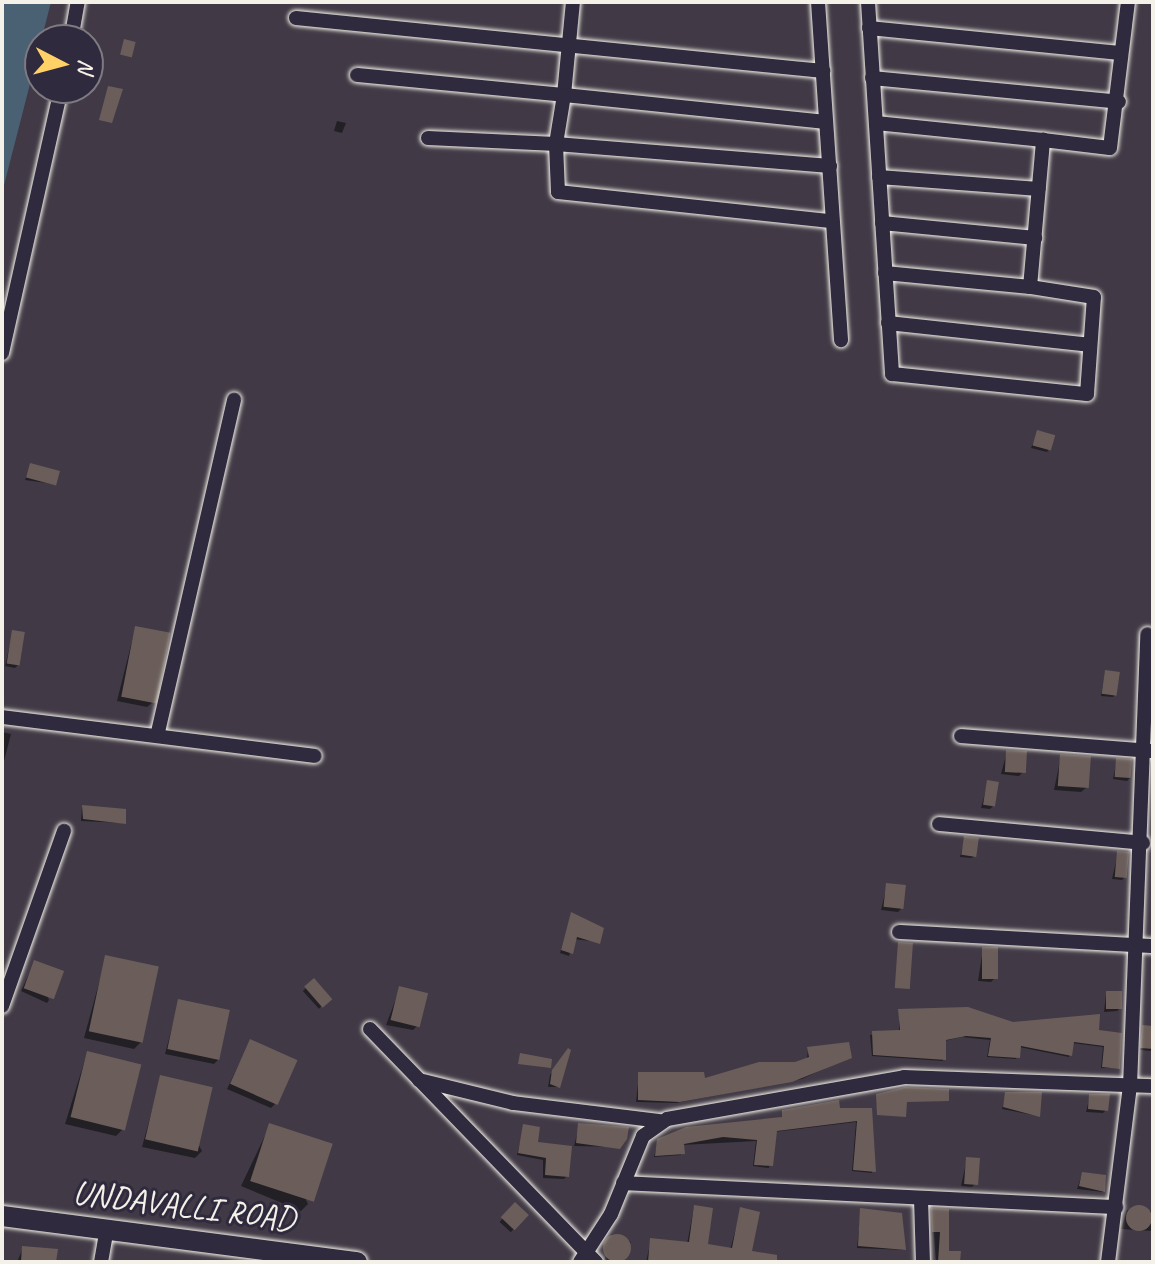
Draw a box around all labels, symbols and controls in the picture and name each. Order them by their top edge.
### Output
north arrow [24,24,104,104]
text: N [71,58,101,75]
street label: UNDAVALLI ROAD [69,1171,299,1239]

